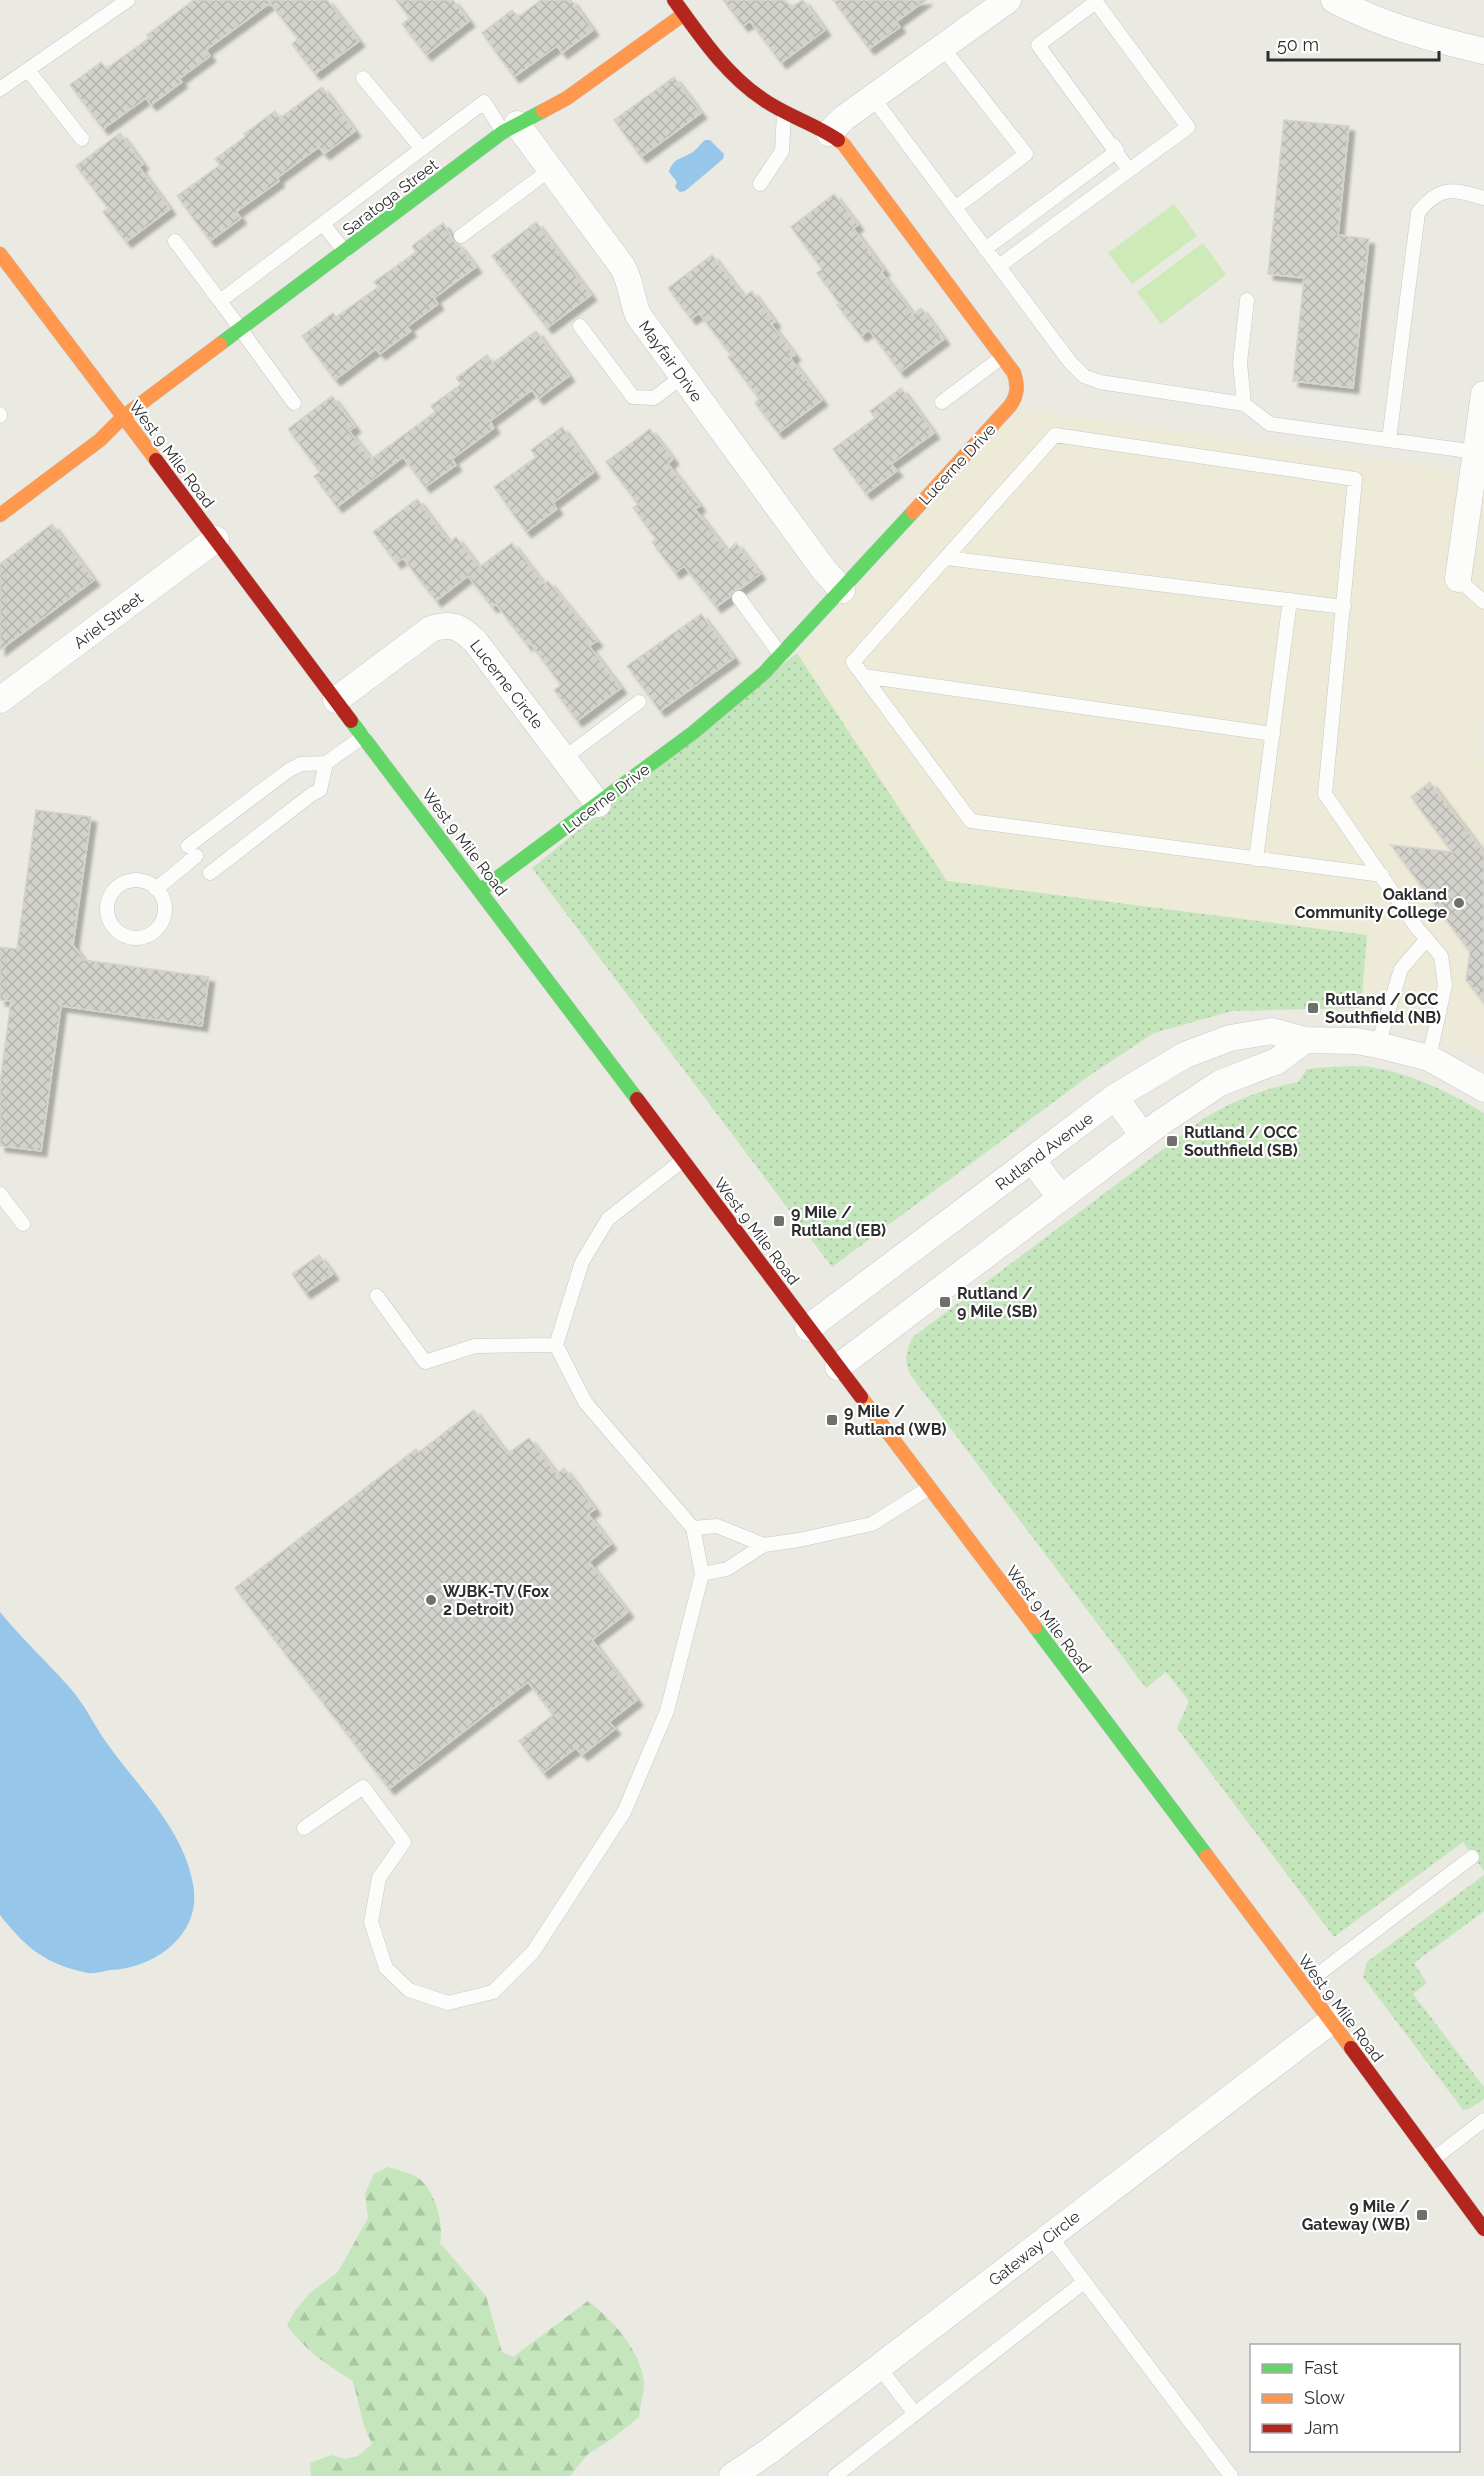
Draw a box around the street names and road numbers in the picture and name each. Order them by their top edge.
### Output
street label: Saratoga Street [339,155,442,239]
street label: Mayfair Drive [635,317,707,406]
street label: West 9 Mile Road [125,397,218,512]
street label: Lucerne Drive [915,420,1000,509]
street label: Ariel Street [70,588,147,653]
street label: Lucerne Circle [466,636,547,733]
street label: Lucerne Drive [559,760,653,837]
street label: West 9 Mile Road [418,785,511,900]
street label: Rutland Avenue [992,1109,1097,1194]
street label: West 9 Mile Road [710,1174,803,1289]
street label: West 9 Mile Road [1002,1562,1095,1677]
street label: West 9 Mile Road [1294,1951,1387,2066]
street label: Gateway Circle [985,2207,1084,2290]

